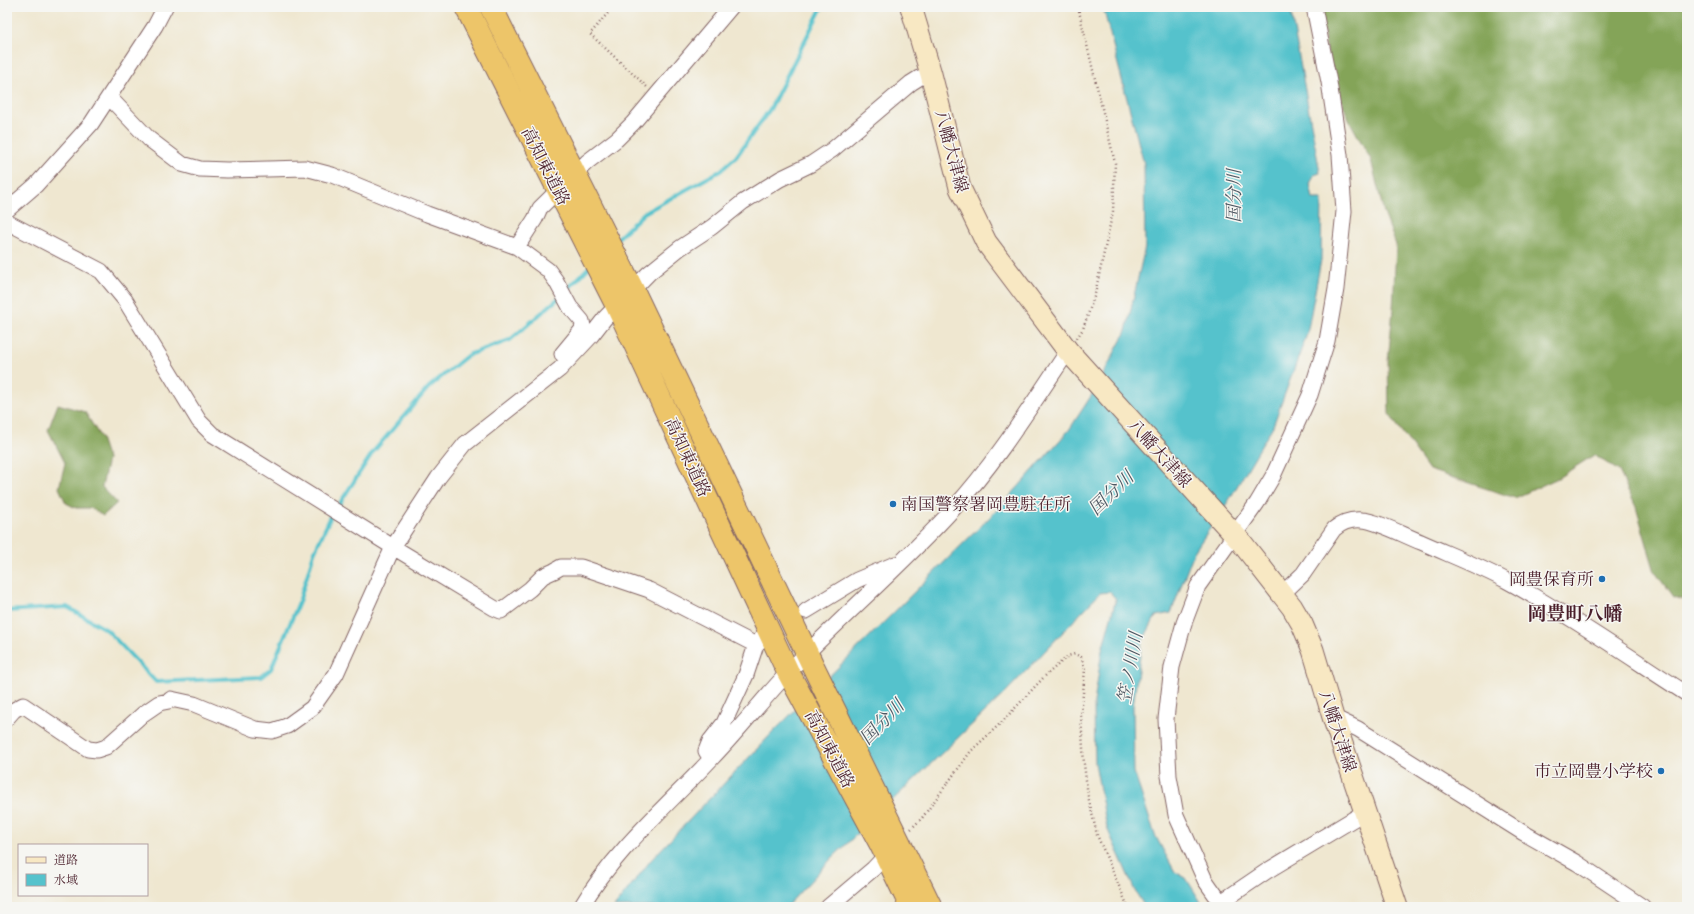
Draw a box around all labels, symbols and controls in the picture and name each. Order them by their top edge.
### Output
street label: 八幡大津線 [929,107,973,195]
street label: 高知東道路 [516,124,574,209]
water label: 国分川 [1224,167,1246,223]
street label: 高知東道路 [659,414,715,501]
street label: 八幡大津線 [1123,415,1196,493]
water label: 国分川 [1085,466,1140,520]
place label: 南国警察署岡豊駐在所 [901,494,1071,516]
marker: 南国警察署岡豊駐在所 [888,499,898,509]
place label: 岡豊保育所 [1509,569,1594,591]
marker: 岡豊保育所 [1597,574,1607,584]
district label: 岡豊町八幡 [1527,603,1623,626]
water label: 笠ノ川川 [1114,629,1148,706]
street label: 八幡大津線 [1313,687,1361,775]
water label: 国分川 [856,694,911,750]
street label: 高知東道路 [799,707,859,792]
place label: 市立岡豊小学校 [1534,761,1653,783]
marker: 市立岡豊小学校 [1656,766,1666,776]
legend [18,844,148,896]
text: 道路 [54,853,78,868]
text: 水域 [54,873,78,888]

